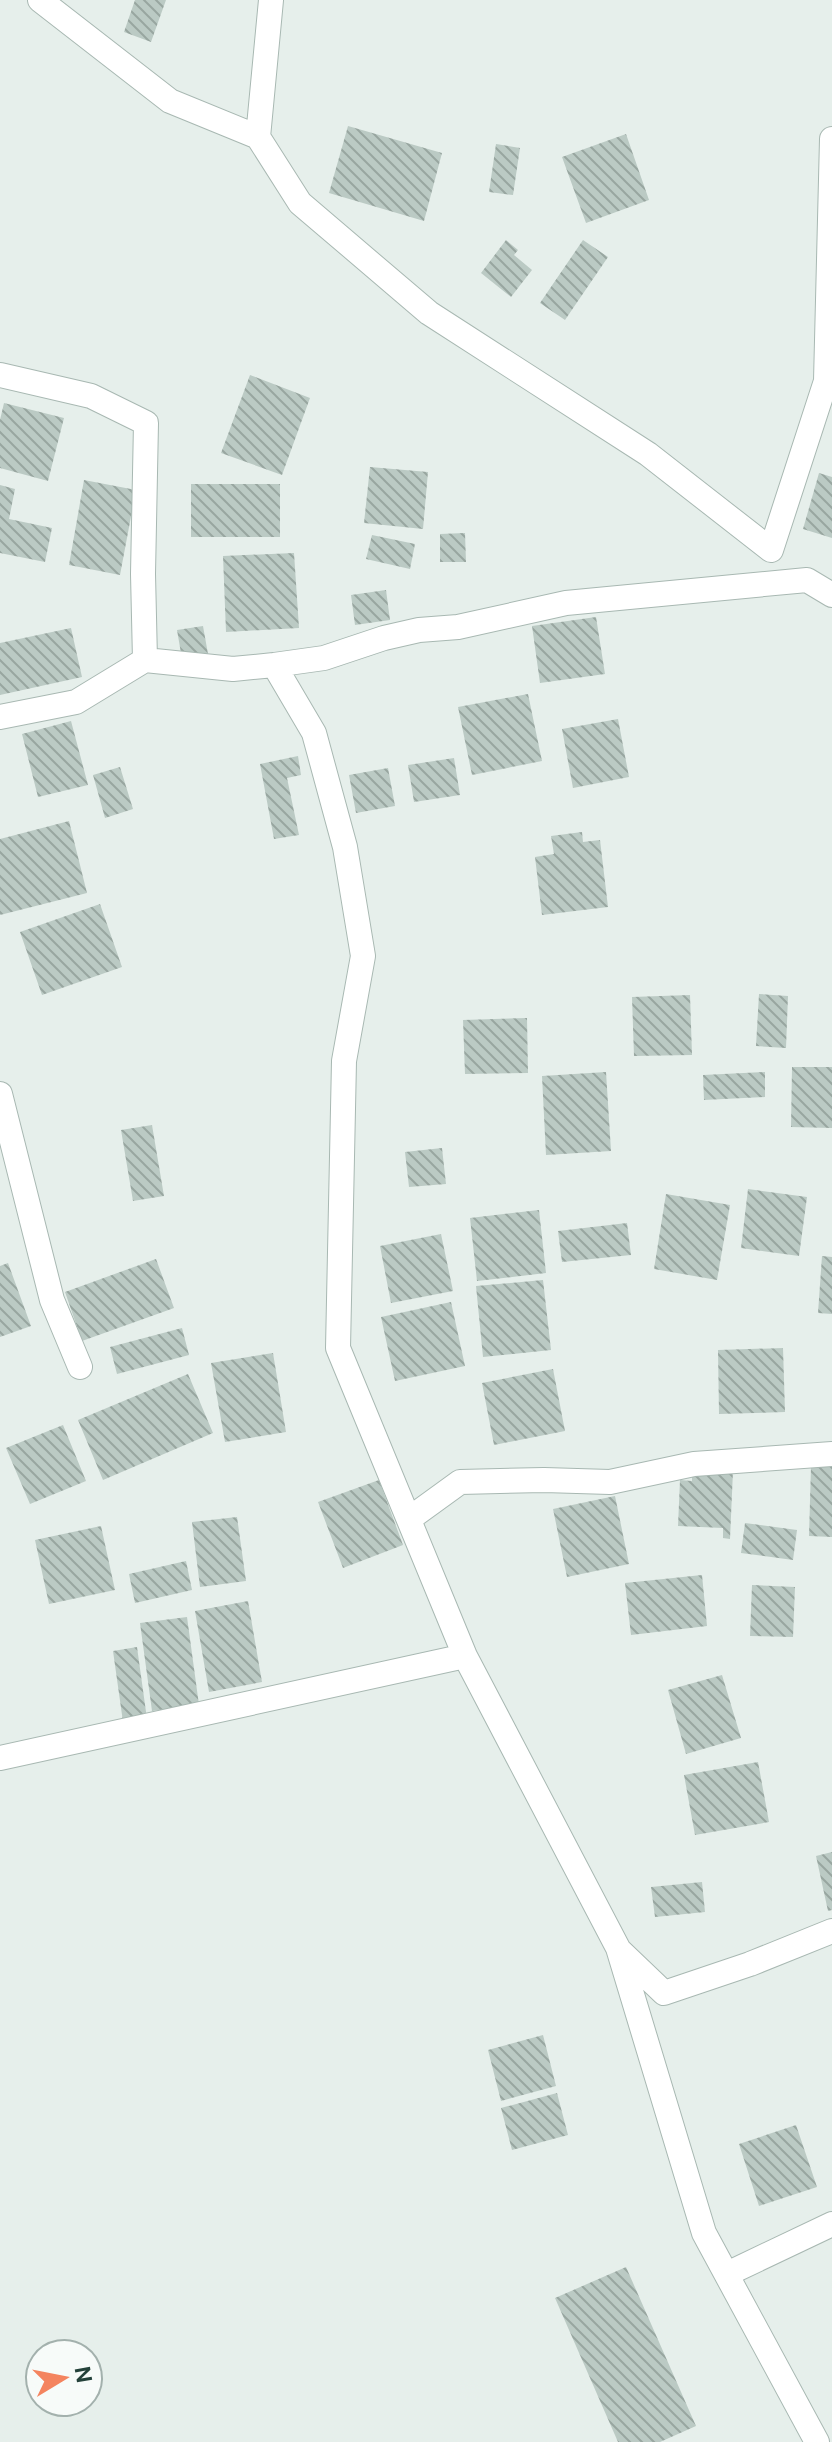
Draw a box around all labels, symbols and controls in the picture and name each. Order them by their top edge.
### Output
north arrow [24,2338,104,2418]
text: N [68,2364,99,2385]

